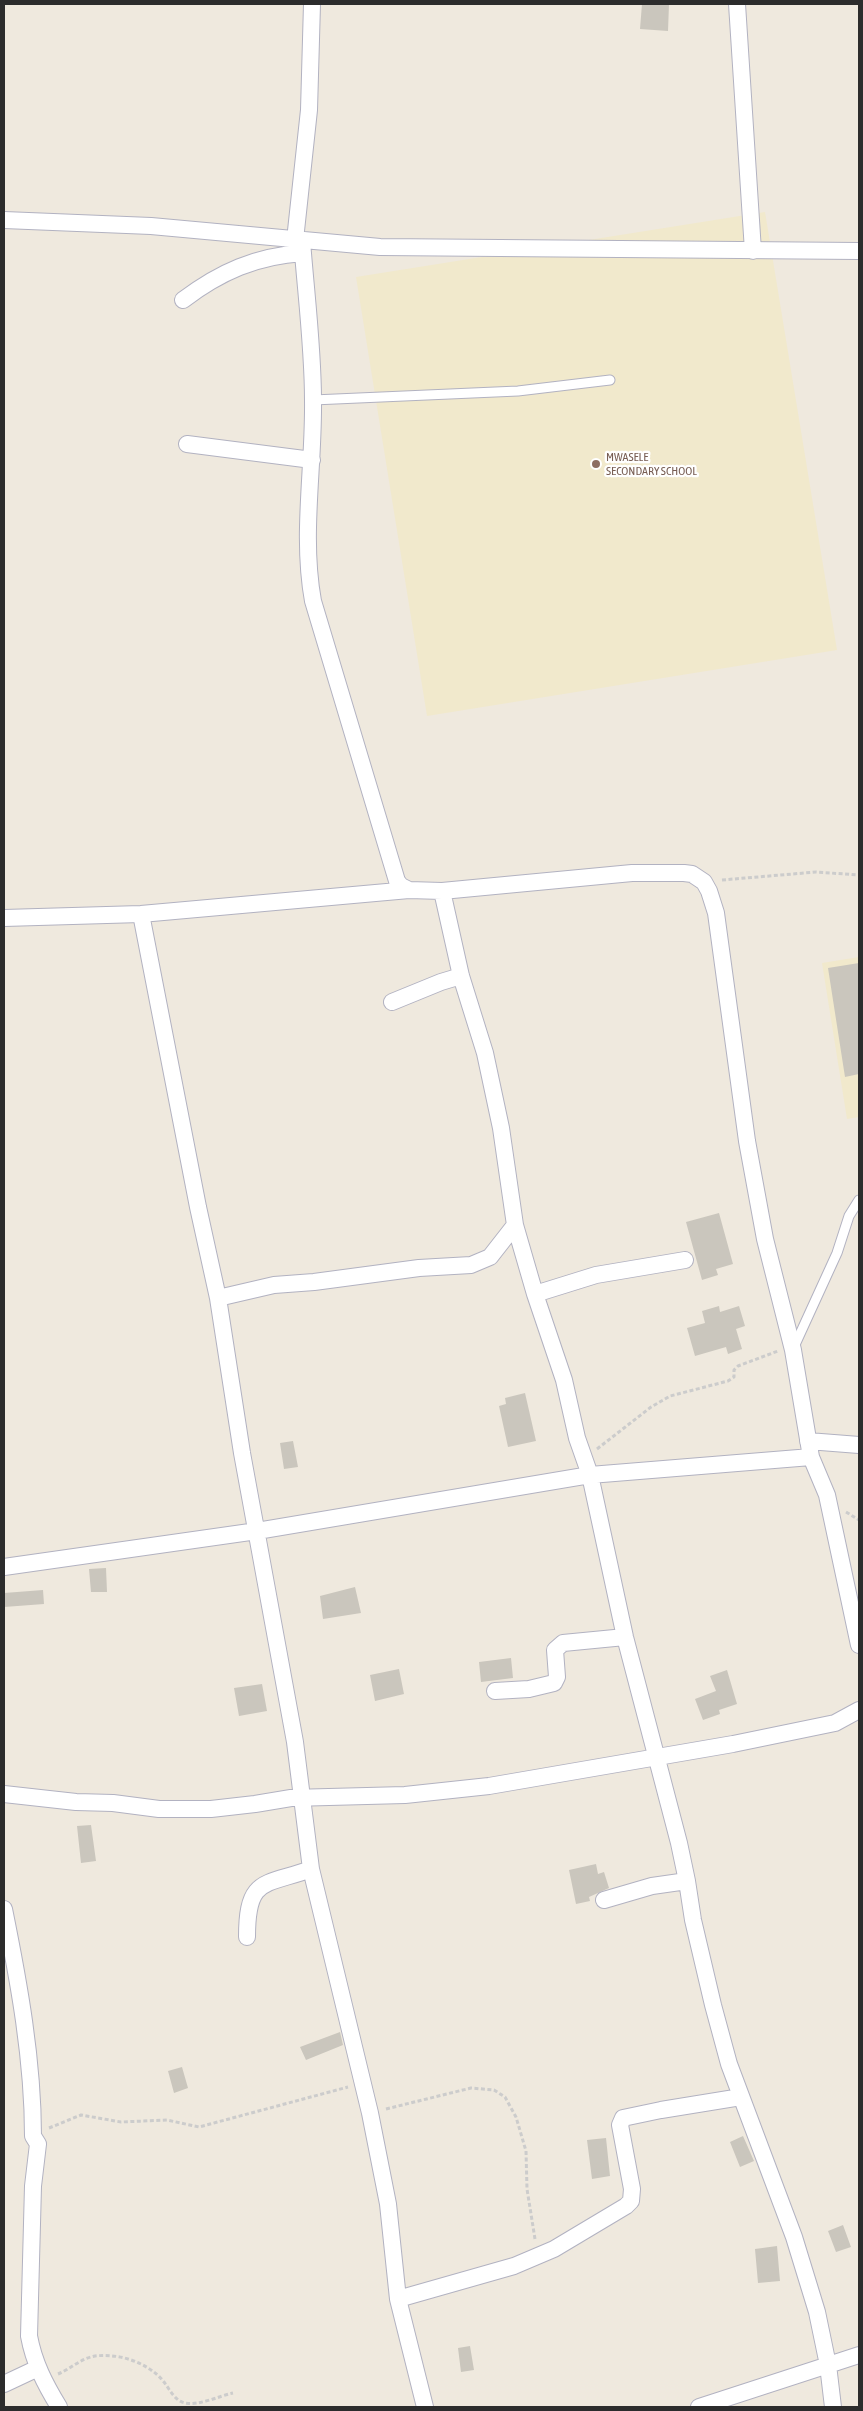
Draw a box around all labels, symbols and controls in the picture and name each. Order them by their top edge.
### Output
place label: MWASELE SECONDARY SCHOOL [606,450,697,478]
marker: MWASELE SECONDARY SCHOOL [590,458,602,470]

